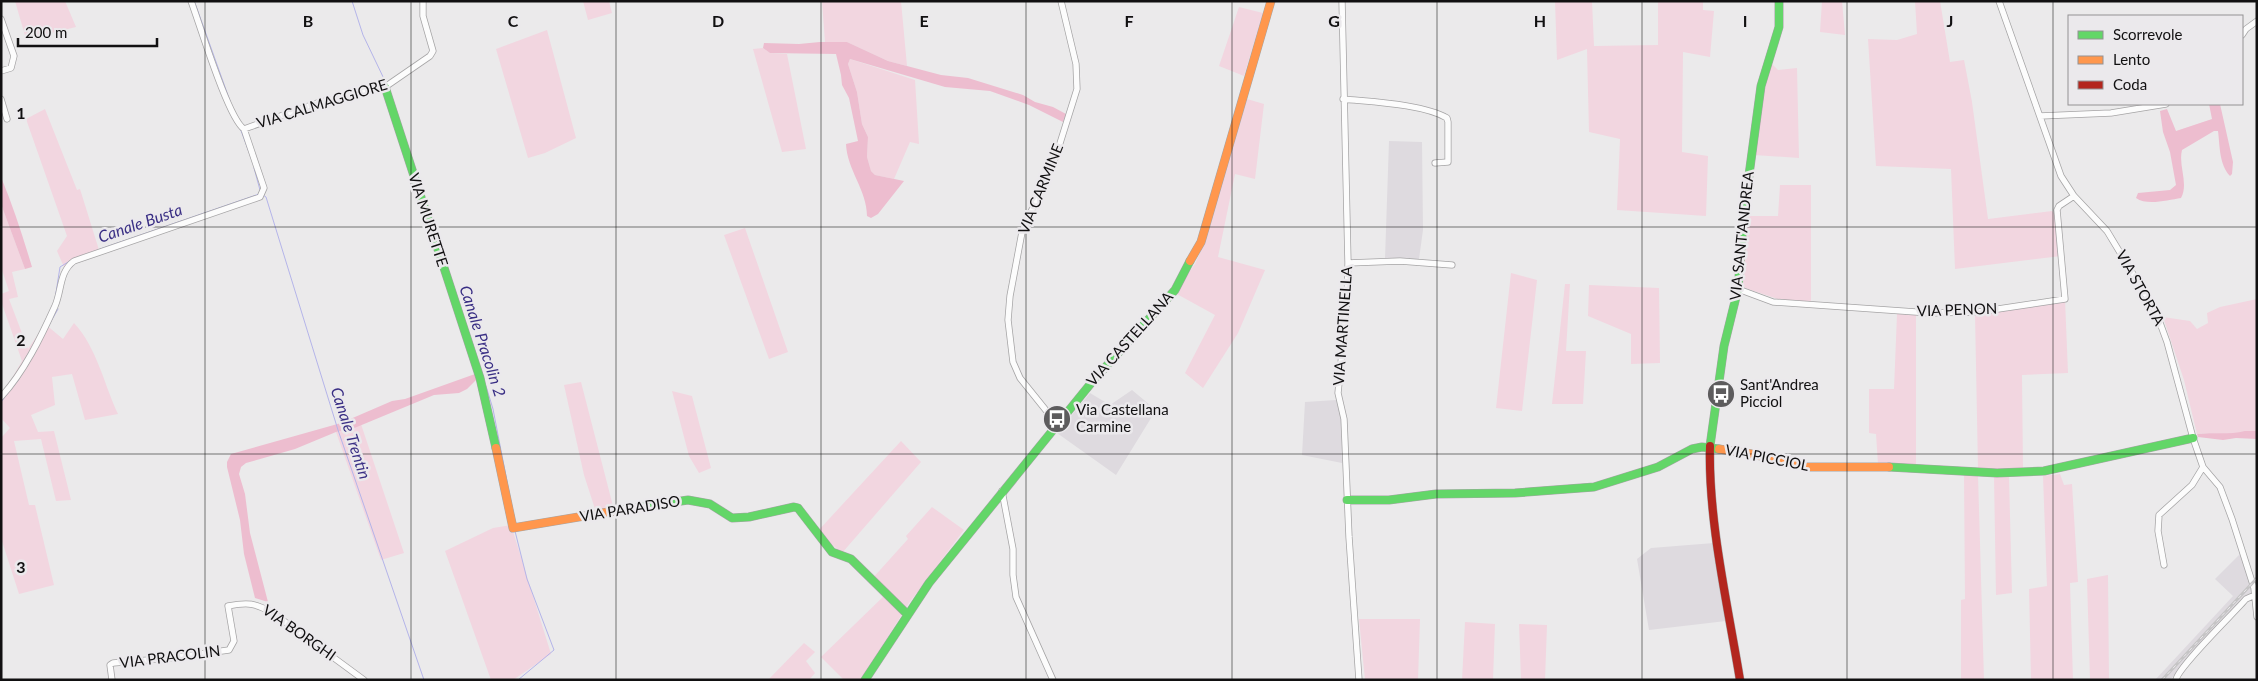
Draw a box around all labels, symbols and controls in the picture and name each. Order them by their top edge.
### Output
text: B [303,11,313,30]
text: C [508,11,519,30]
text: D [712,11,724,30]
text: E [919,11,929,30]
text: F [1124,11,1134,30]
text: G [1328,11,1340,30]
text: H [1534,11,1546,30]
text: I [1743,11,1747,30]
text: J [1947,11,1953,30]
scale bar [18,15,156,47]
legend [2068,15,2243,105]
text: 200 m [25,23,67,41]
text: Scorrevole [2113,25,2183,43]
text: Lento [2113,50,2150,68]
street label: VIA CALMAGGIORE [254,75,389,131]
text: Coda [2113,75,2147,93]
text: 1 [16,103,26,122]
street label: VIA CARMINE [1014,141,1066,236]
street label: VIA SANT'ANDREA [1725,170,1757,301]
street label: VIA MURETTE [405,171,453,269]
water label: Canale Busta [95,199,184,246]
street label: VIA STORTA [2113,247,2169,329]
street label: VIA MARTINELLA [1329,265,1355,386]
water label: Canale Pracolin 2 [457,283,510,399]
street label: VIA CASTELLANA [1082,287,1177,389]
street label: VIA PENON [1916,299,1997,319]
text: 2 [16,330,26,349]
place label: Sant'Andrea Picciol [1740,375,1819,410]
bus stop icon: Sant'Andrea Picciol [1706,379,1736,409]
water label: Canale Trentin [328,385,375,481]
place label: Via Castellana Carmine [1076,400,1169,435]
bus stop icon: Via Castellana Carmine [1042,404,1072,434]
street label: VIA PICCIOL [1724,440,1811,474]
street label: VIA PARADISO [578,491,681,525]
text: 3 [16,557,26,576]
street label: VIA BORGHI [259,600,340,664]
street label: VIA PRACOLIN [119,641,221,671]

